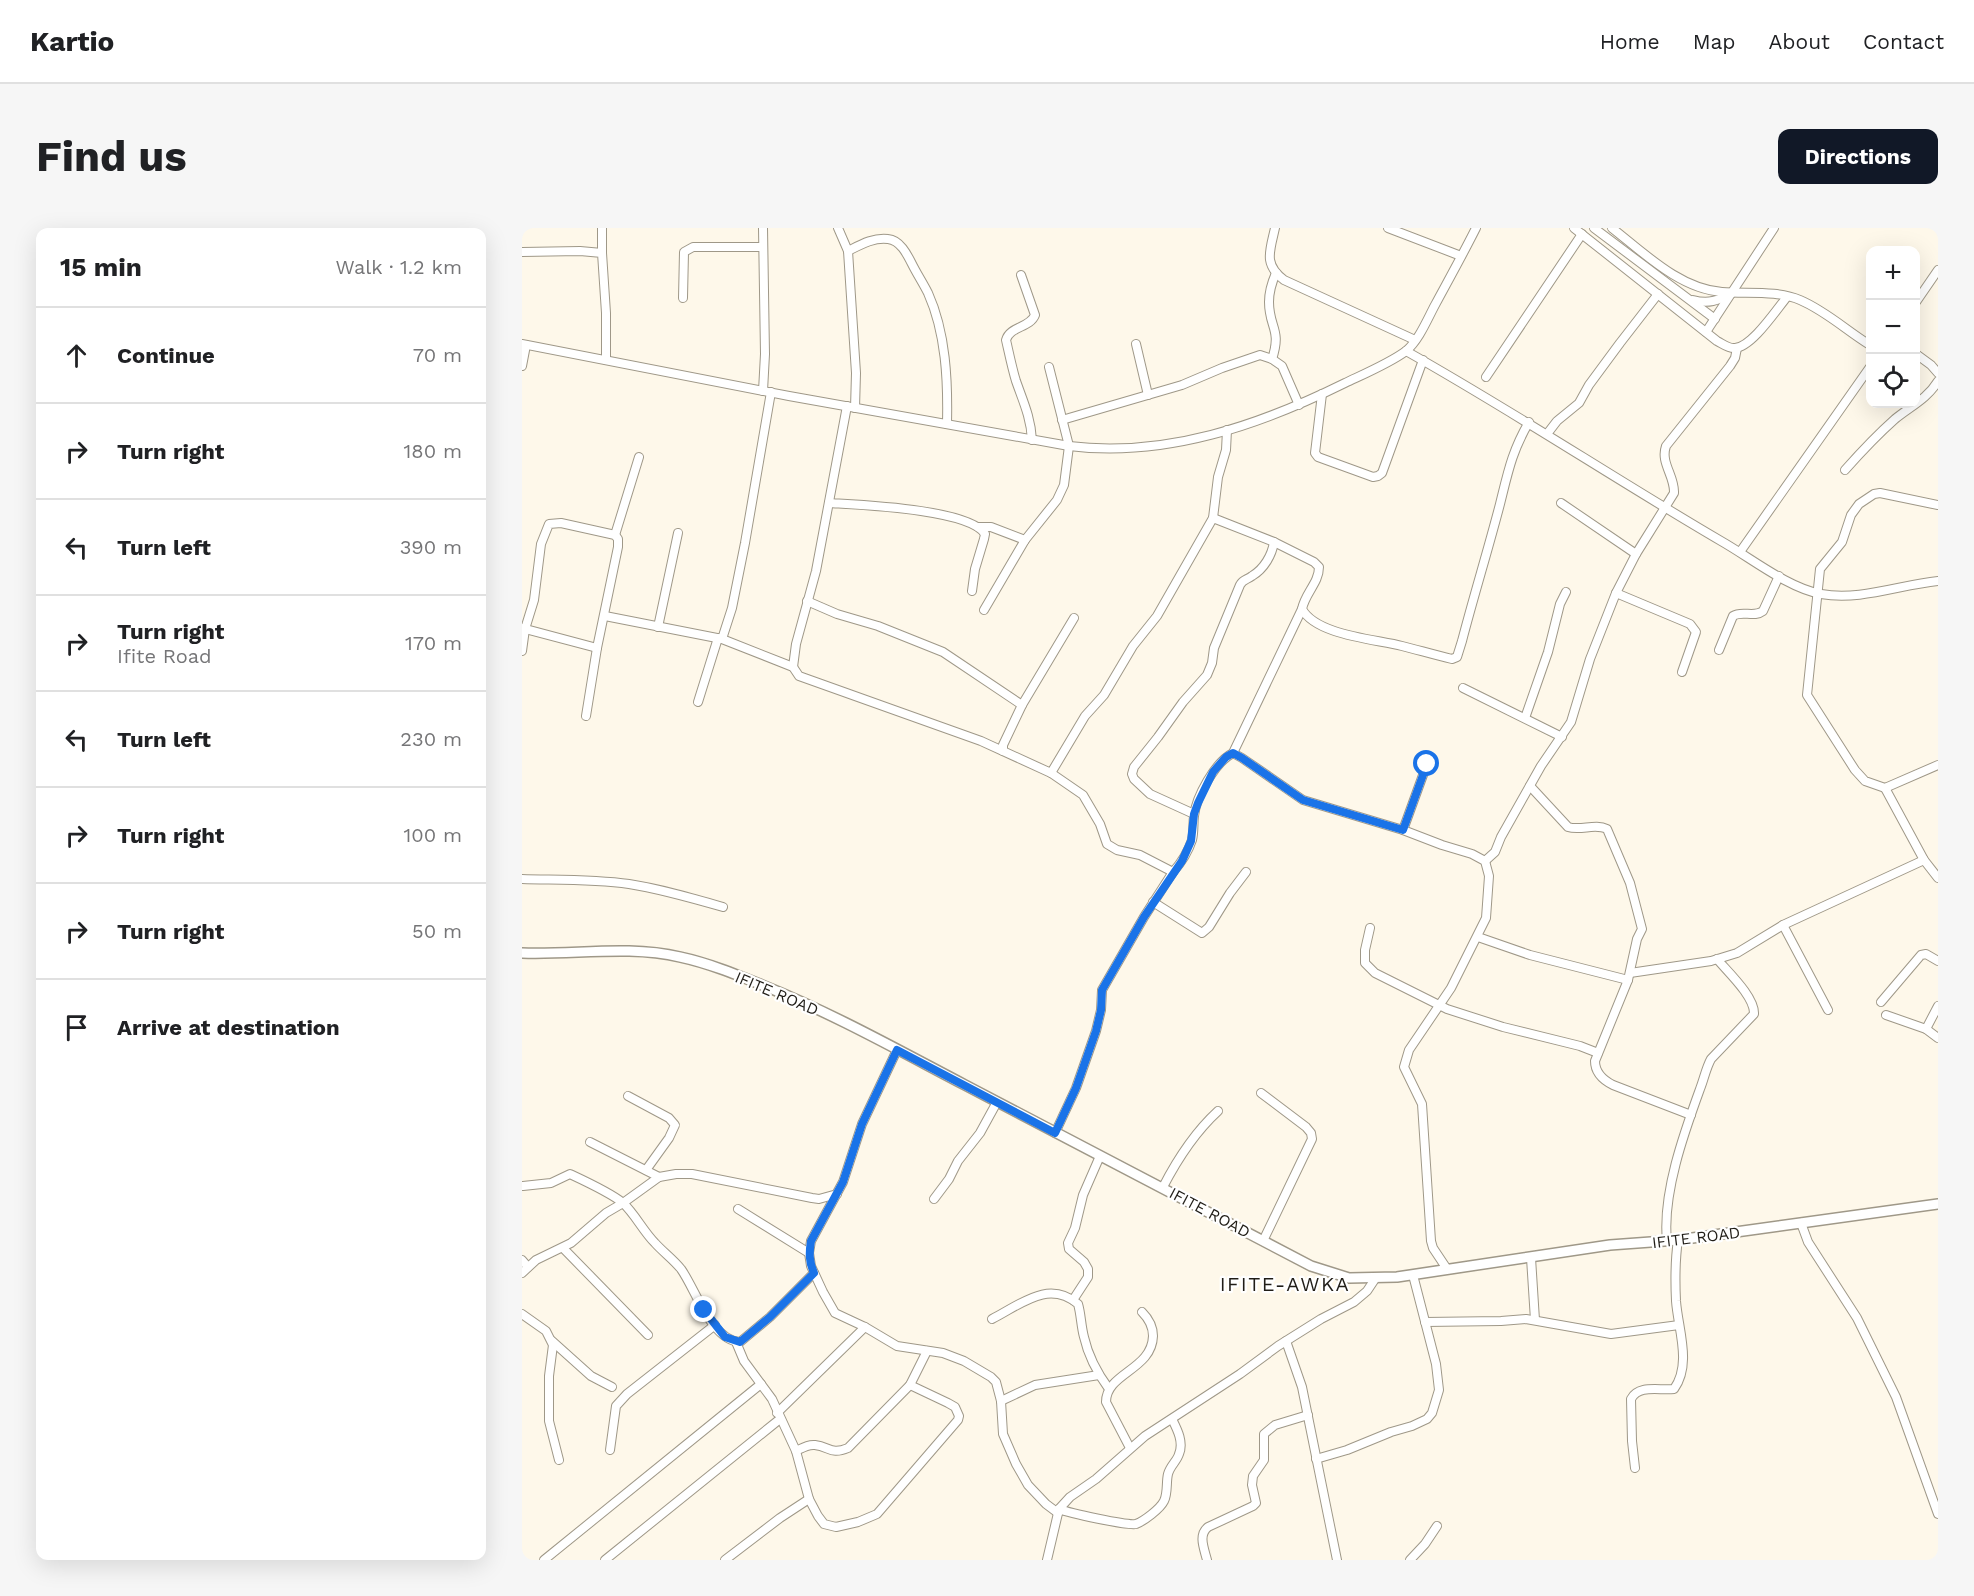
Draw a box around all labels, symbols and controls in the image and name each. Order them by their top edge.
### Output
text: Kartio [30,25,114,58]
text: Home [1600,29,1660,54]
text: Map [1693,29,1736,54]
text: About [1769,29,1830,54]
text: Contact [1863,29,1944,54]
button: Directions [1778,129,1938,184]
text: Find us [36,132,187,181]
map controls [1866,246,1920,408]
button: + [1866,246,1920,300]
text: 15 min [60,252,142,282]
text: Walk · 1.2 km [335,255,462,279]
button: − [1866,300,1920,354]
icon: ahead [60,339,93,372]
text: Continue [117,343,215,368]
text: 70 m [413,343,462,367]
button: locate [1866,354,1920,408]
icon: right [60,435,93,468]
text: Turn right [117,439,224,464]
text: 180 m [404,439,462,463]
icon: left [60,531,93,564]
text: Turn left [117,535,211,560]
text: 390 m [400,535,462,559]
text: Turn right [117,619,224,644]
icon: right [60,627,93,660]
text: 170 m [405,631,462,655]
text: Ifite Road [117,644,212,668]
icon: left [60,723,93,756]
text: Turn left [117,727,211,752]
text: 230 m [400,727,462,751]
route start [1413,750,1439,776]
icon: right [60,819,93,852]
text: Turn right [117,823,224,848]
text: 100 m [403,823,462,847]
icon: right [60,915,93,948]
text: Turn right [117,919,224,944]
text: 50 m [412,919,462,943]
street label: IFITE ROAD [732,967,821,1020]
icon: arrive [60,1011,93,1044]
text: Arrive at destination [117,1015,340,1040]
street label: IFITE ROAD [1166,1183,1253,1242]
street label: IFITE ROAD [1651,1223,1741,1252]
district label: IFITE-AWKA [1220,1272,1350,1296]
route end [690,1296,716,1322]

